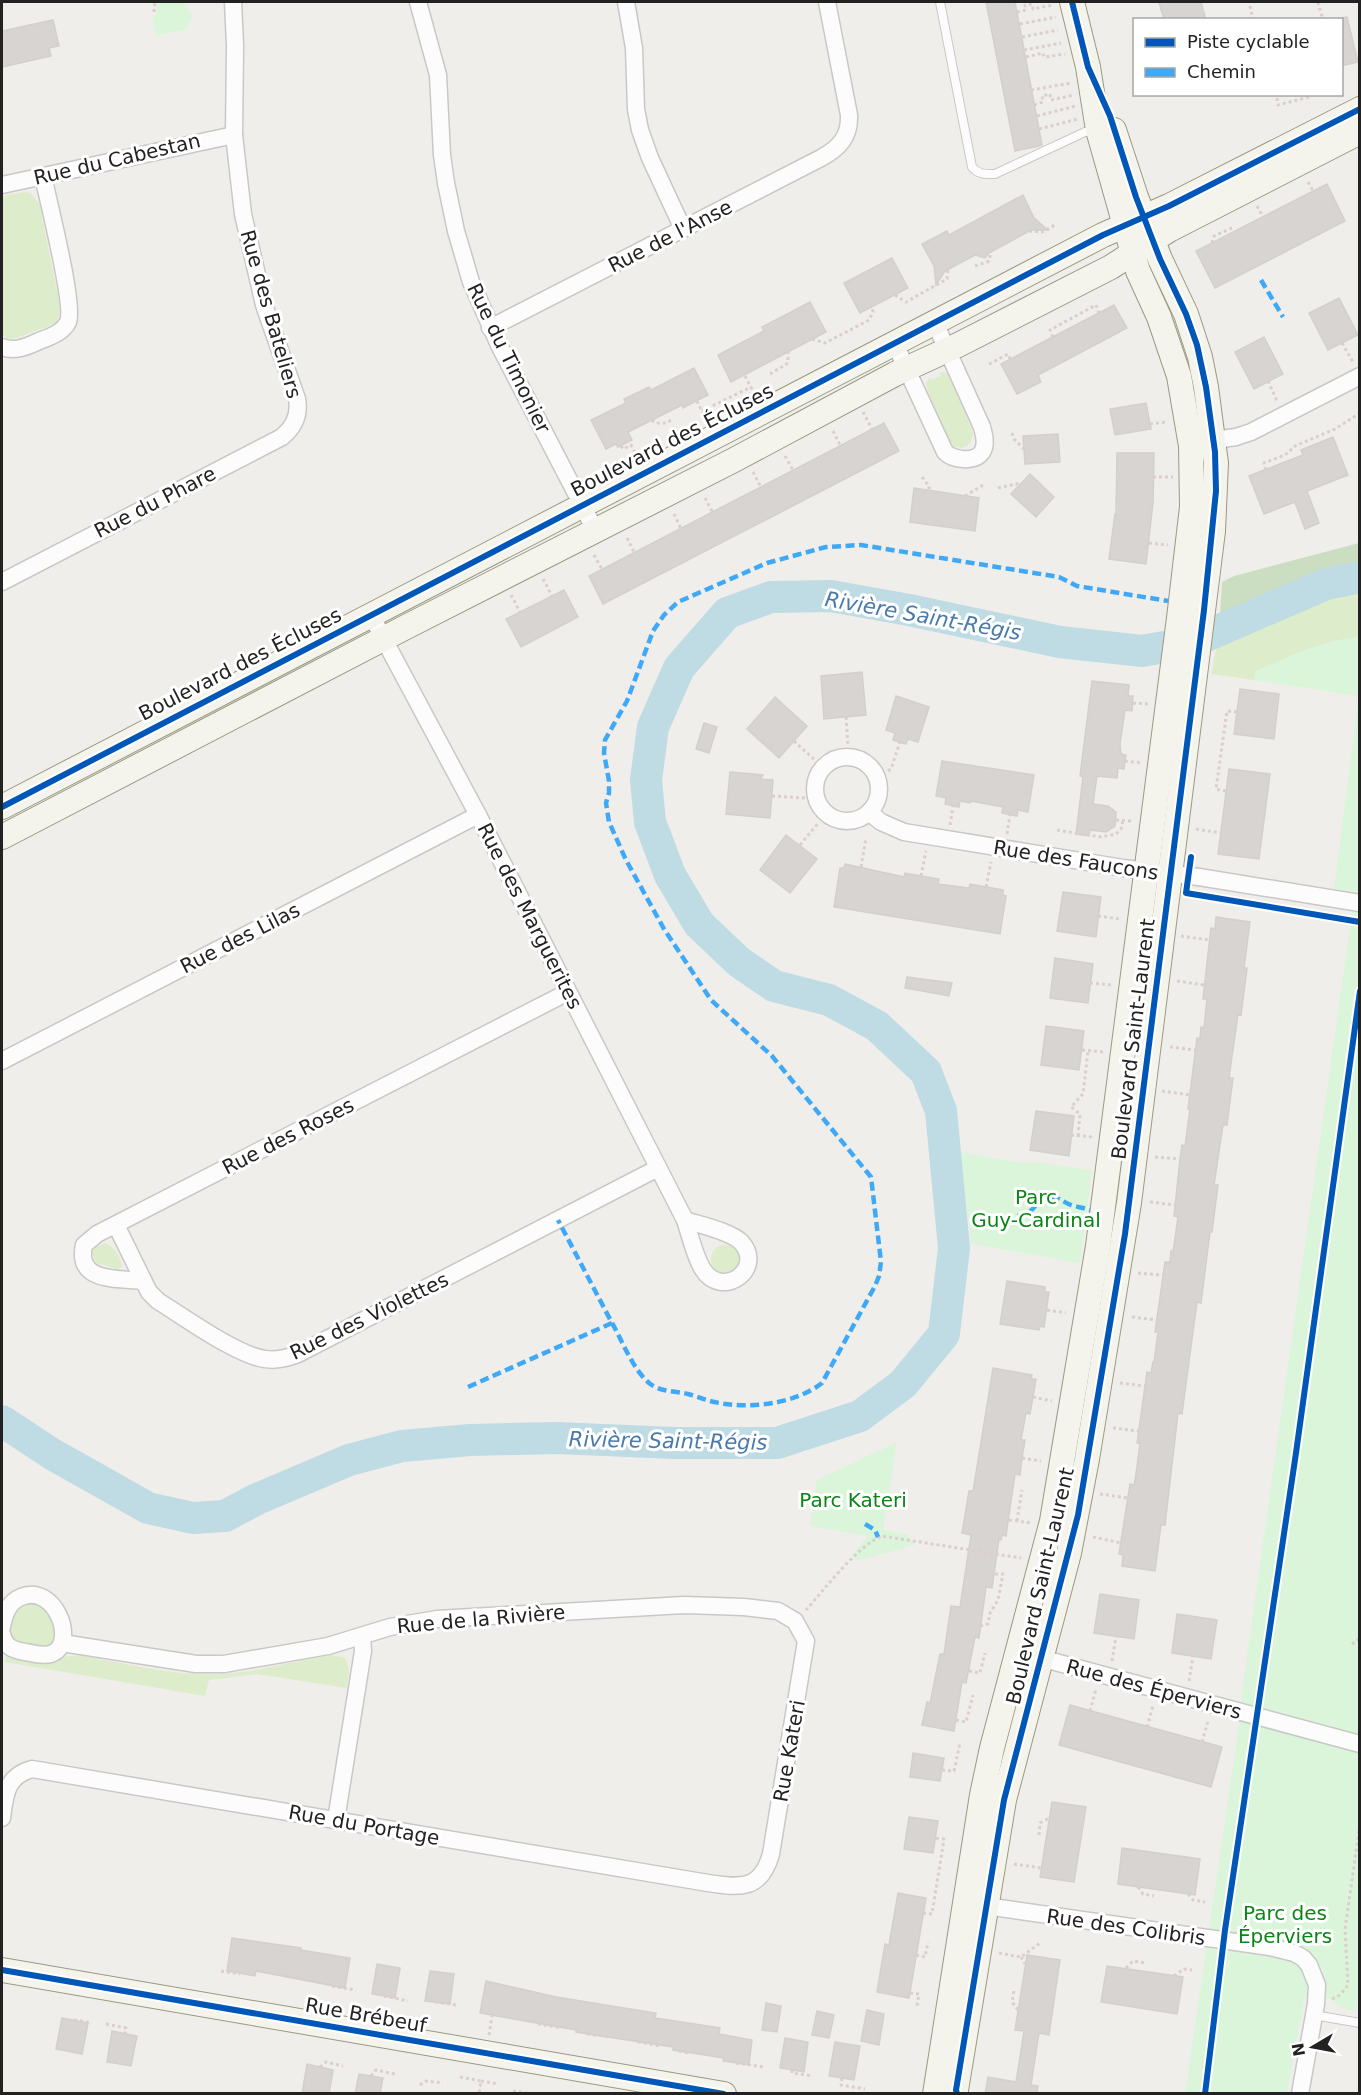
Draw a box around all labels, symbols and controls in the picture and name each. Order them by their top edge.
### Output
legend [1133,18,1343,96]
text: Piste cyclable [1187,31,1310,52]
text: Chemin [1187,61,1256,82]
street label: Rue du Cabestan [31,128,203,190]
street label: Rue de l'Anse [604,194,736,278]
street label: Rue des Bateliers [235,227,307,401]
street label: Rue du Timonier [462,279,556,438]
street label: Boulevard des Écluses [567,378,777,502]
street label: Rue du Phare [90,461,220,543]
water label: Rivière Saint-Régis [823,587,1023,645]
street label: Boulevard des Écluses [135,602,345,726]
street label: Rue des Marguerites [473,819,587,1013]
street label: Rue des Faucons [992,835,1160,885]
street label: Rue des Lilas [176,898,304,978]
street label: Boulevard Saint-Laurent [1106,917,1160,1161]
street label: Rue des Roses [218,1093,358,1179]
park label: Parc Guy-Cardinal [971,1185,1101,1232]
street label: Rue des Violettes [286,1267,452,1365]
water label: Rivière Saint-Régis [569,1427,768,1455]
street label: Boulevard Saint-Laurent [1001,1465,1079,1707]
park label: Parc Kateri [799,1488,907,1512]
street label: Rue de la Rivière [396,1600,566,1638]
street label: Rue des Éperviers [1064,1654,1244,1724]
street label: Rue Kateri [768,1698,810,1804]
street label: Rue du Portage [287,1800,441,1850]
park label: Parc des Éperviers [1238,1901,1332,1948]
street label: Rue des Colibris [1045,1904,1207,1950]
street label: Rue Brébeuf [303,1993,430,2038]
north arrow [1283,2017,1343,2077]
text: N [1288,2041,1309,2058]

